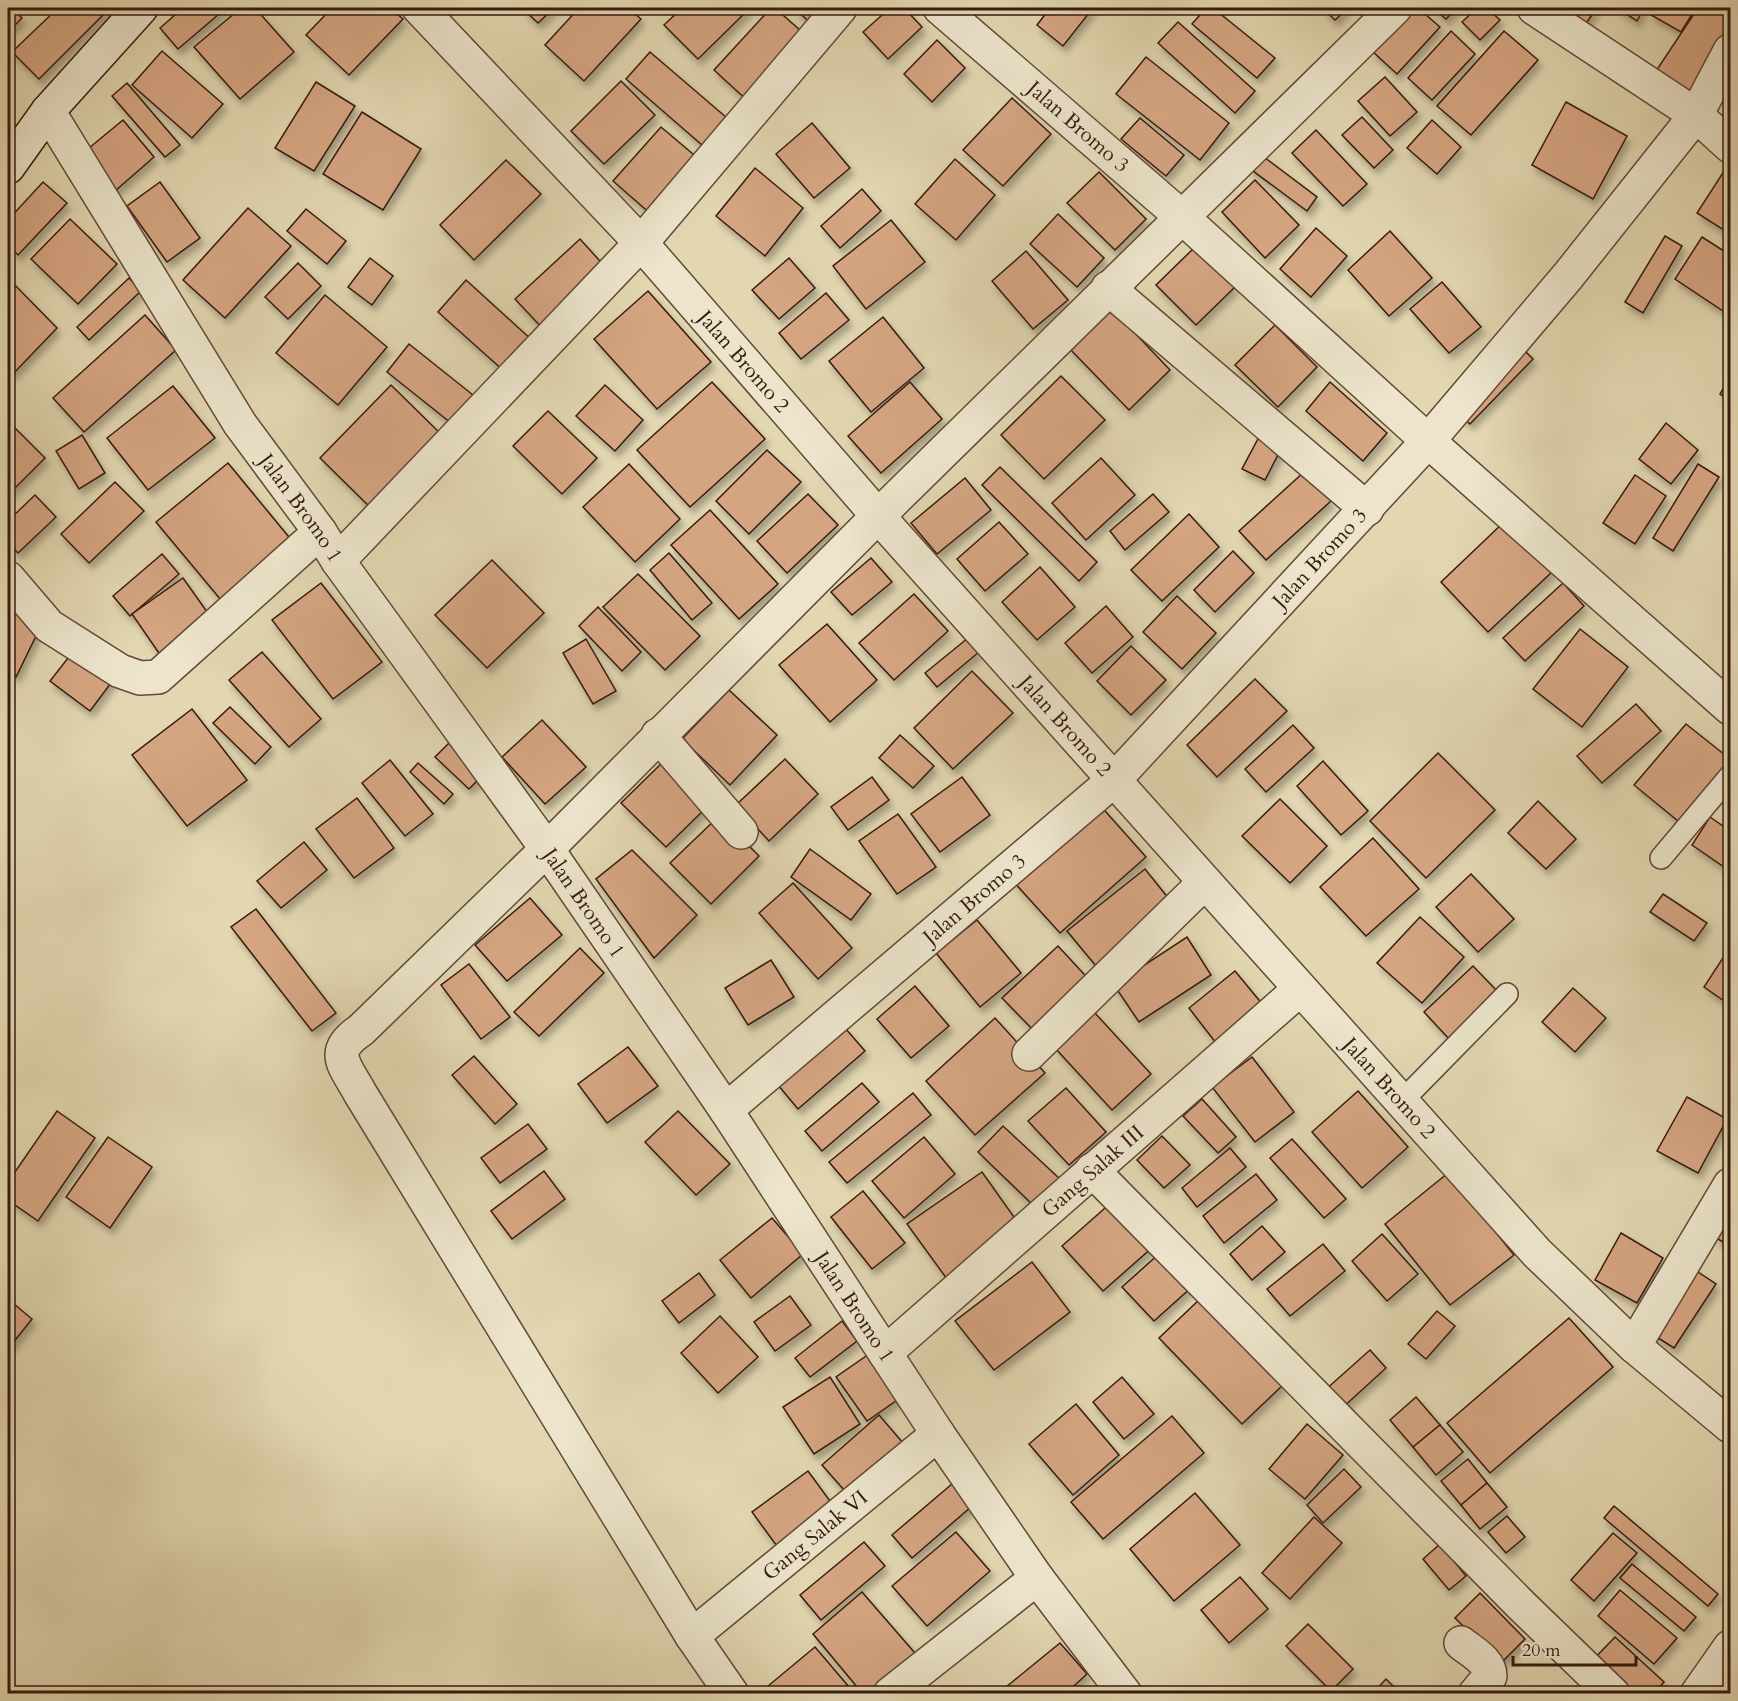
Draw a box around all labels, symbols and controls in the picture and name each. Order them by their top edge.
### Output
street label: Jalan Bromo 3 [1018,72,1135,180]
street label: Jalan Bromo 2 [689,302,796,419]
street label: Jalan Bromo 1 [251,445,350,568]
street label: Jalan Bromo 3 [1264,502,1373,617]
street label: Jalan Bromo 2 [1010,666,1119,783]
street label: Jalan Bromo 1 [534,840,632,964]
street label: Jalan Bromo 3 [914,847,1032,953]
street label: Jalan Bromo 2 [1334,1029,1443,1145]
street label: Gang Salak III [1035,1118,1150,1224]
street label: Jalan Bromo 1 [806,1243,902,1368]
street label: Gang Salak VI [756,1483,874,1587]
scale bar [1513,1629,1636,1667]
text: 20 m [1522,1638,1561,1663]

